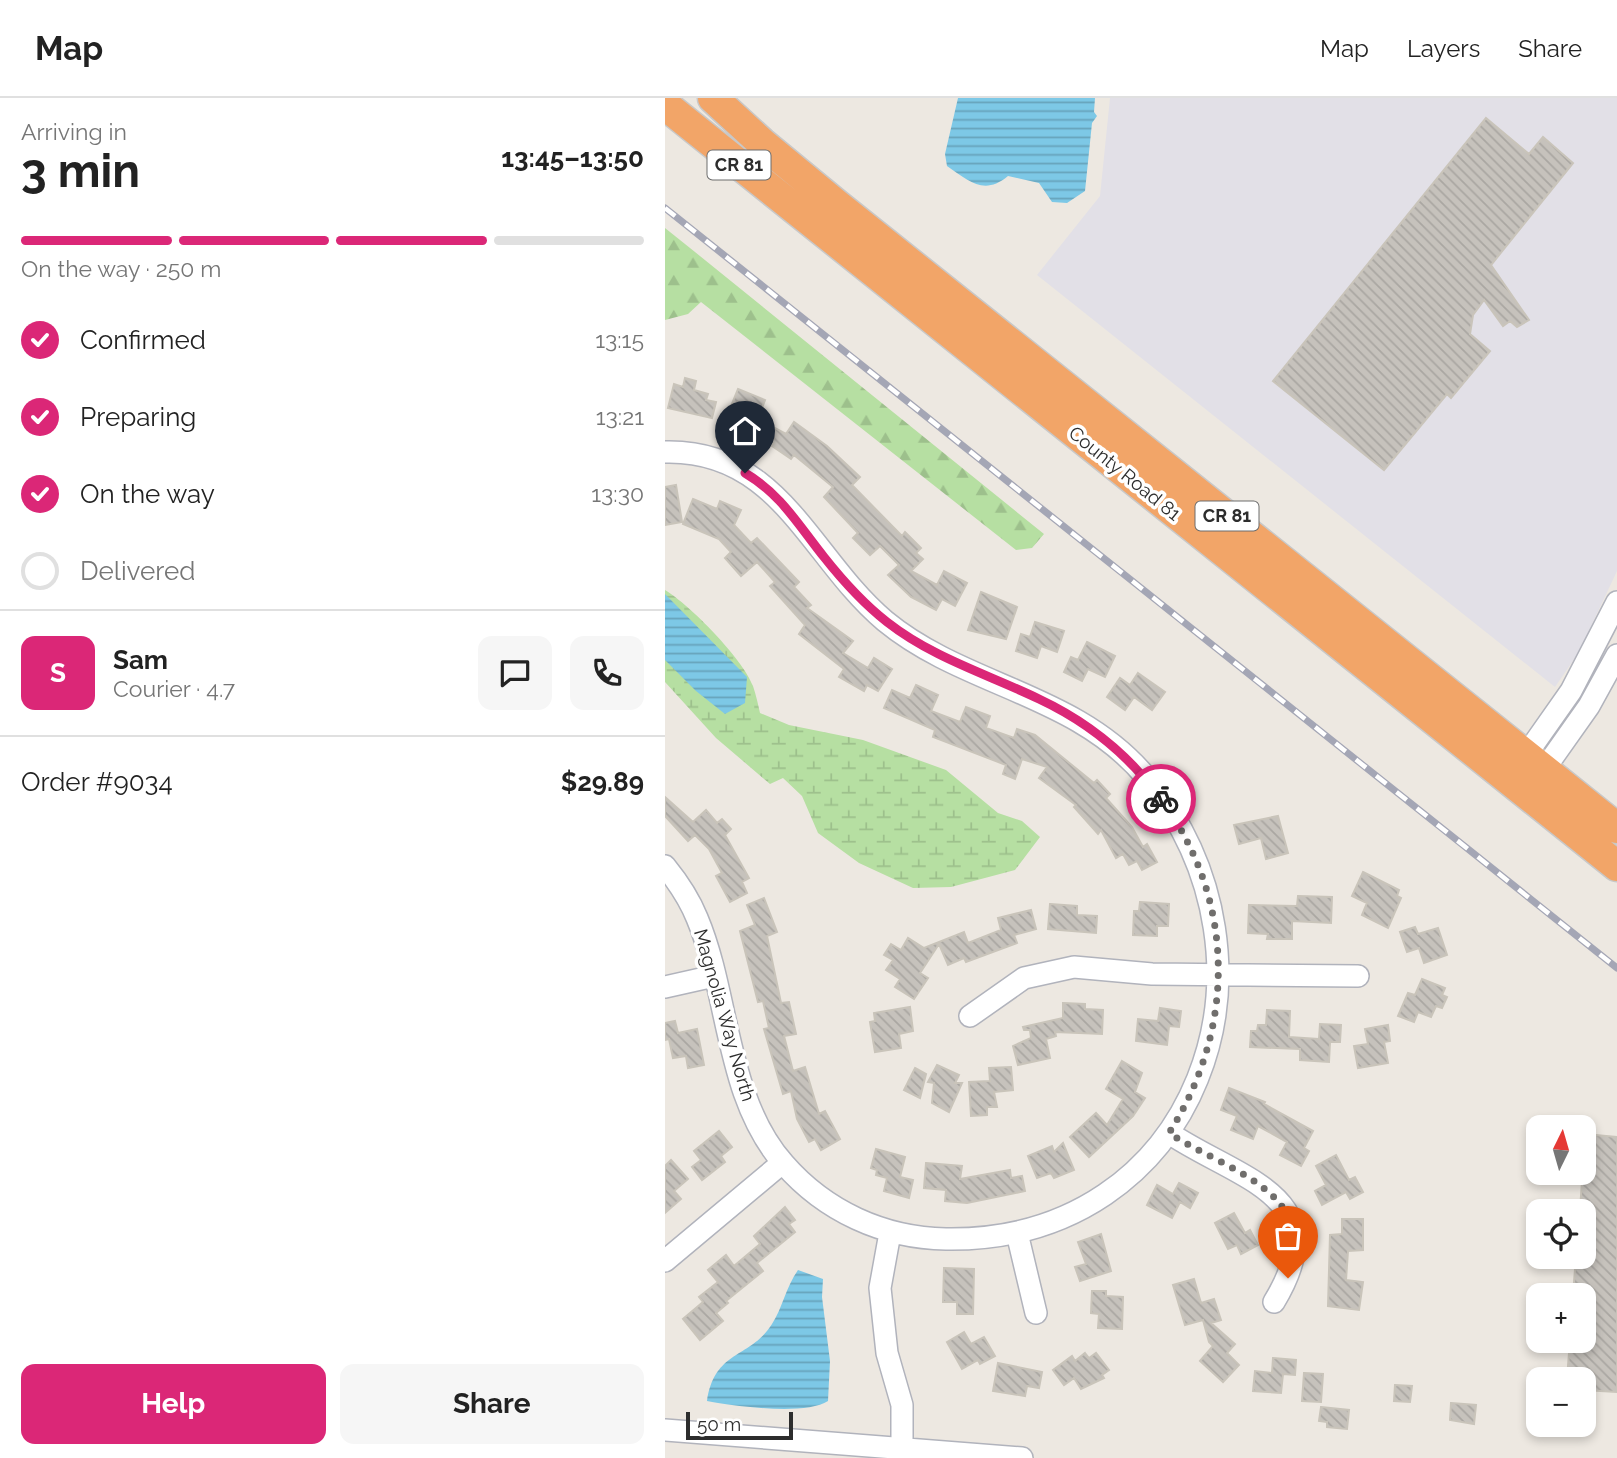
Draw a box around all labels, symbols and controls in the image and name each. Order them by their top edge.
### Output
text: Map [35,29,103,68]
text: Map [1320,34,1369,63]
text: Layers [1407,34,1480,63]
text: Share [1518,34,1582,63]
text: Arriving in [21,118,127,145]
text: 13:45–13:50 [501,143,644,173]
text: 3 min [21,144,140,198]
road number: CR 81 [707,150,771,180]
text: On the way · 250 m [21,255,221,282]
icon: check [21,321,59,359]
text: Confirmed [80,325,206,355]
text: 13:15 [595,326,644,353]
icon: check [21,398,59,436]
pin [715,401,775,473]
text: Preparing [80,402,196,432]
text: 13:21 [596,403,644,430]
icon: home [726,412,764,450]
street label: County Road 81 [1065,421,1185,525]
icon: check [21,475,59,513]
text: On the way [80,479,215,509]
text: 13:30 [591,480,644,507]
road number: CR 81 [1195,502,1259,530]
text: Delivered [80,556,195,586]
button: chat [478,636,552,710]
button: phone [570,636,644,710]
text: Sam [113,645,168,675]
text: S [50,658,66,688]
text: Courier · 4.7 [113,675,235,702]
courier [1126,764,1196,834]
text: Order #9034 [21,767,173,797]
text: $29.89 [561,767,644,797]
icon: bike [1142,780,1180,818]
street label: Magnolia Way North [690,926,760,1104]
north arrow [1526,1115,1596,1185]
map controls [1526,1115,1596,1437]
button: locate [1526,1199,1596,1269]
pin [1258,1206,1318,1278]
icon: bag [1269,1217,1307,1255]
button: + [1526,1283,1596,1353]
button: Help [21,1364,326,1444]
button: Share [340,1364,644,1444]
button: − [1526,1367,1596,1437]
scale bar [686,1409,793,1441]
text: 50 m [697,1413,741,1435]

